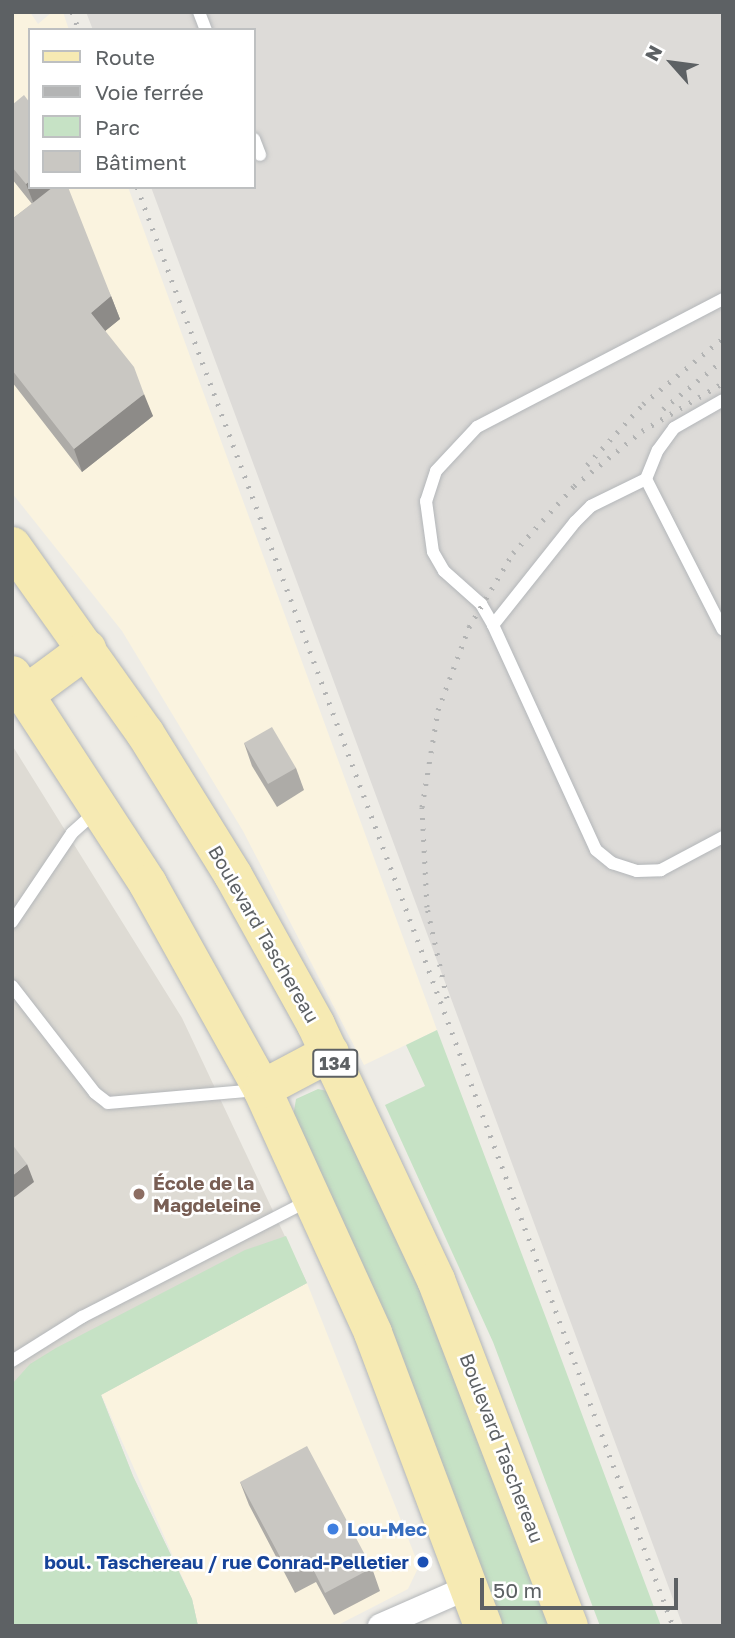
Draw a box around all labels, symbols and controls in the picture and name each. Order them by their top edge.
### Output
legend [28,28,256,189]
north arrow [637,28,707,98]
text: N [639,41,667,65]
text: Route [95,44,155,70]
text: Voie ferrée [95,79,204,105]
text: Parc [95,114,140,140]
text: Bâtiment [95,149,187,175]
street label: Boulevard Taschereau [204,841,324,1027]
road number: 134 [312,1048,358,1078]
place label: École de la Magdeleine [153,1172,261,1216]
marker: École de la Magdeleine [131,1186,147,1202]
street label: Boulevard Taschereau [455,1350,549,1546]
place label: Lou-Mec [347,1518,427,1540]
marker: Lou-Mec [325,1521,341,1537]
place label: boul. Taschereau / rue Conrad-Pelletier [44,1551,409,1573]
marker: boul. Taschereau / rue Conrad-Pelletier [415,1554,431,1570]
scale bar [483,1564,681,1608]
text: 50 m [493,1577,542,1603]

